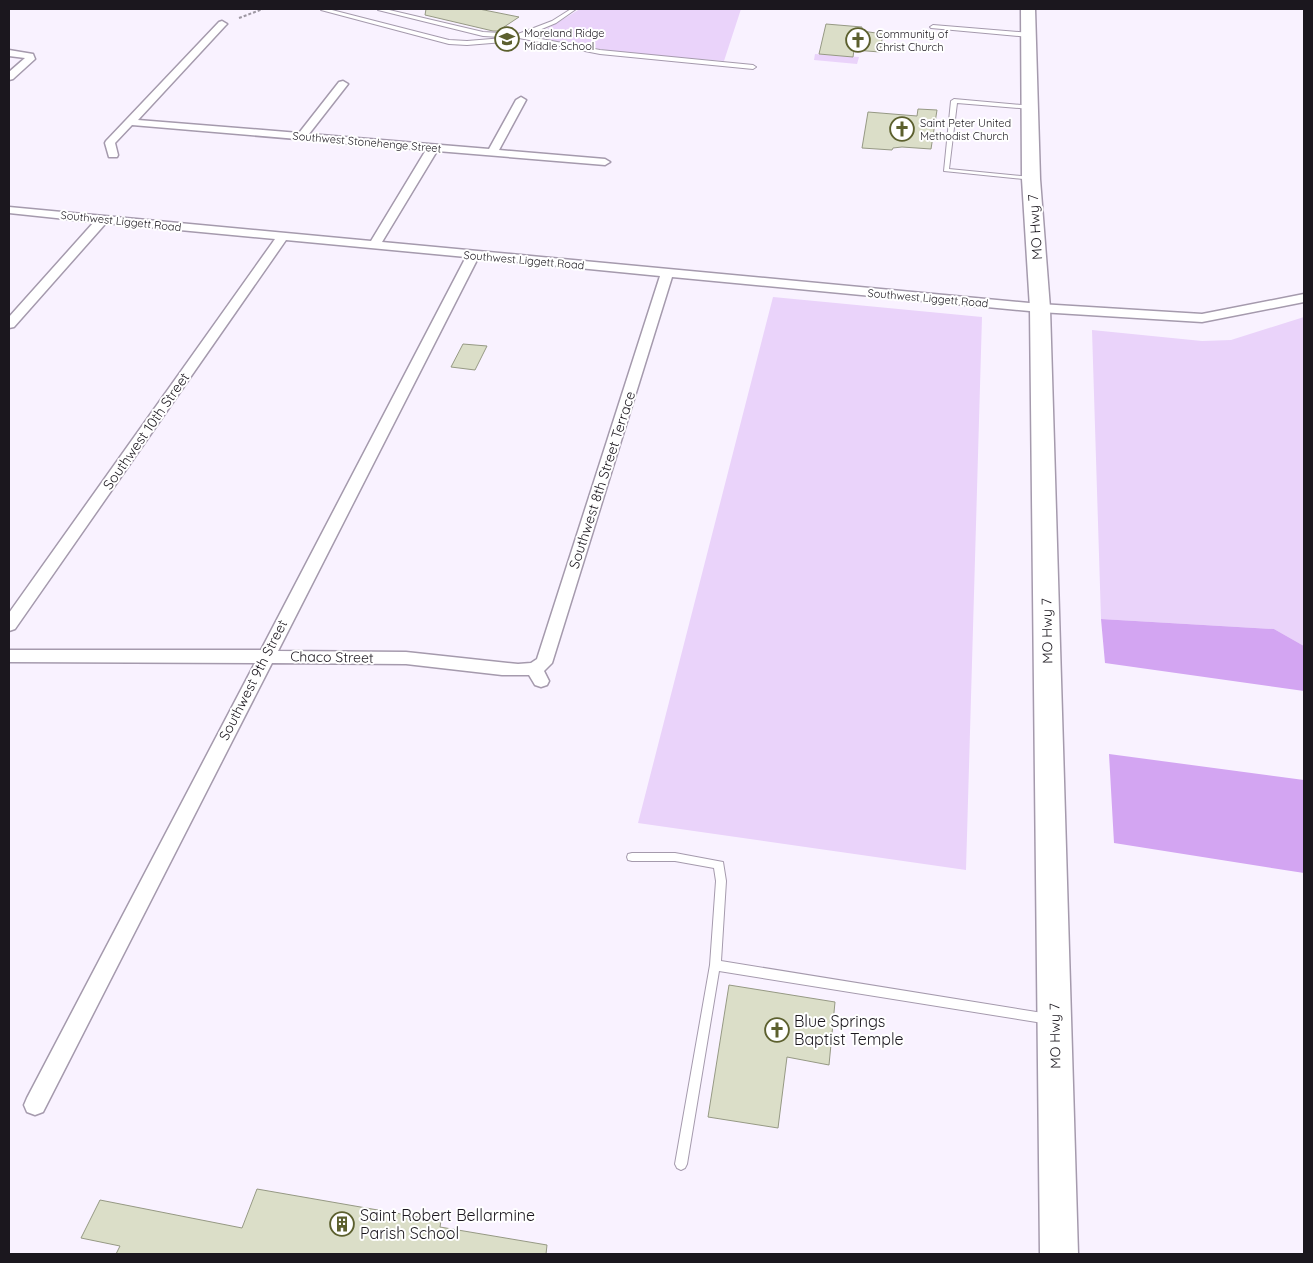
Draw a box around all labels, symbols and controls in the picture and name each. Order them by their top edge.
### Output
school or university icon: Moreland Ridge Middle School [494,26,520,52]
place label: Moreland Ridge Middle School [524,26,604,53]
church icon: Community of Christ Church [845,27,871,53]
place label: Community of Christ Church [876,27,948,54]
church icon: Saint Peter United Methodist Church [889,116,915,142]
place label: Saint Peter United Methodist Church [920,116,1011,143]
street label: Southwest Stonehenge Street [292,129,442,156]
street label: MO Hwy 7 [1024,194,1046,260]
street label: Southwest Liggett Road [60,208,182,234]
street label: Southwest Liggett Road [463,248,585,272]
street label: Southwest Liggett Road [867,286,989,310]
street label: Southwest 10th Street [99,369,193,493]
street label: Southwest 8th Street Terrace [565,389,639,571]
street label: MO Hwy 7 [1037,598,1057,664]
street label: Southwest 9th Street [215,616,291,743]
street label: Chaco Street [290,647,374,667]
street label: MO Hwy 7 [1045,1003,1065,1069]
place label: Blue Springs Baptist Temple [794,1011,904,1049]
church icon: Blue Springs Baptist Temple [764,1017,790,1043]
place label: Saint Robert Bellarmine Parish School [360,1205,535,1243]
building icon: Saint Robert Bellarmine Parish School [329,1211,355,1237]

